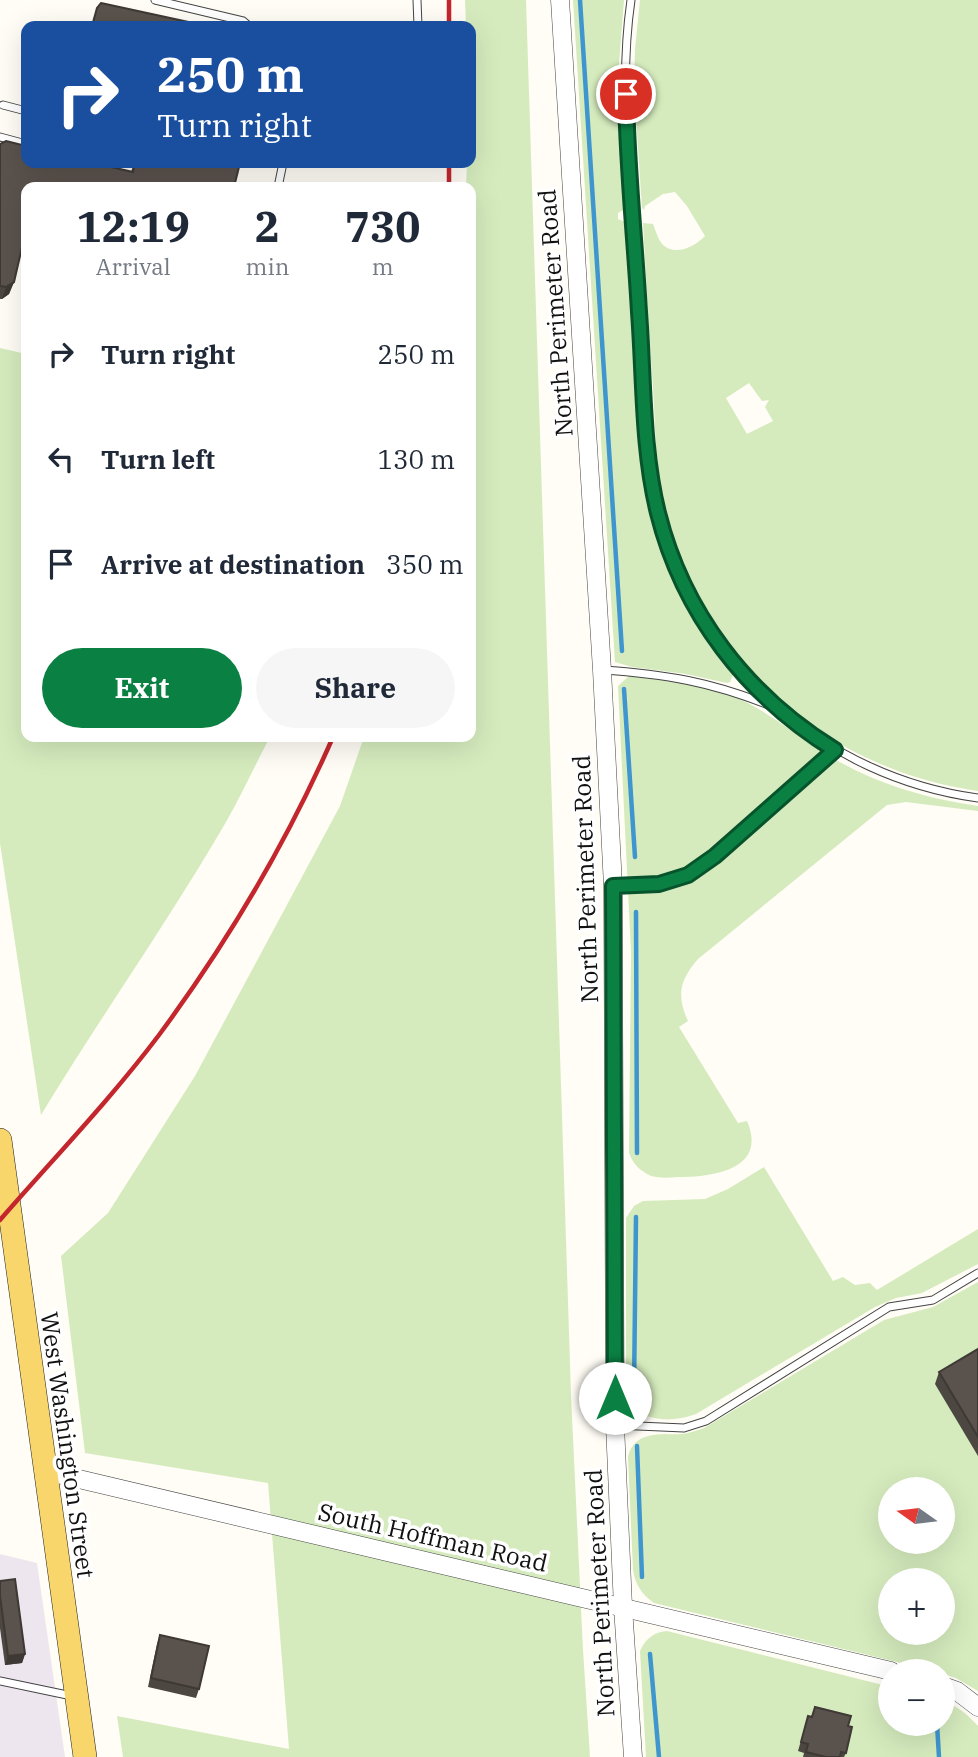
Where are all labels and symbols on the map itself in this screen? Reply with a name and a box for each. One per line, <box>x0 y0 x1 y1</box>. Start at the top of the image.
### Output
pin <box>596 64 656 124</box>
street label: North Perimeter Road <box>530 188 580 438</box>
street label: North Perimeter Road <box>565 754 605 1004</box>
street label: West Washington Street <box>33 1310 103 1580</box>
position arrow <box>578 1361 652 1435</box>
street label: North Perimeter Road <box>577 1468 621 1718</box>
north arrow <box>878 1477 956 1554</box>
street label: South Hoffman Road <box>315 1495 551 1579</box>

